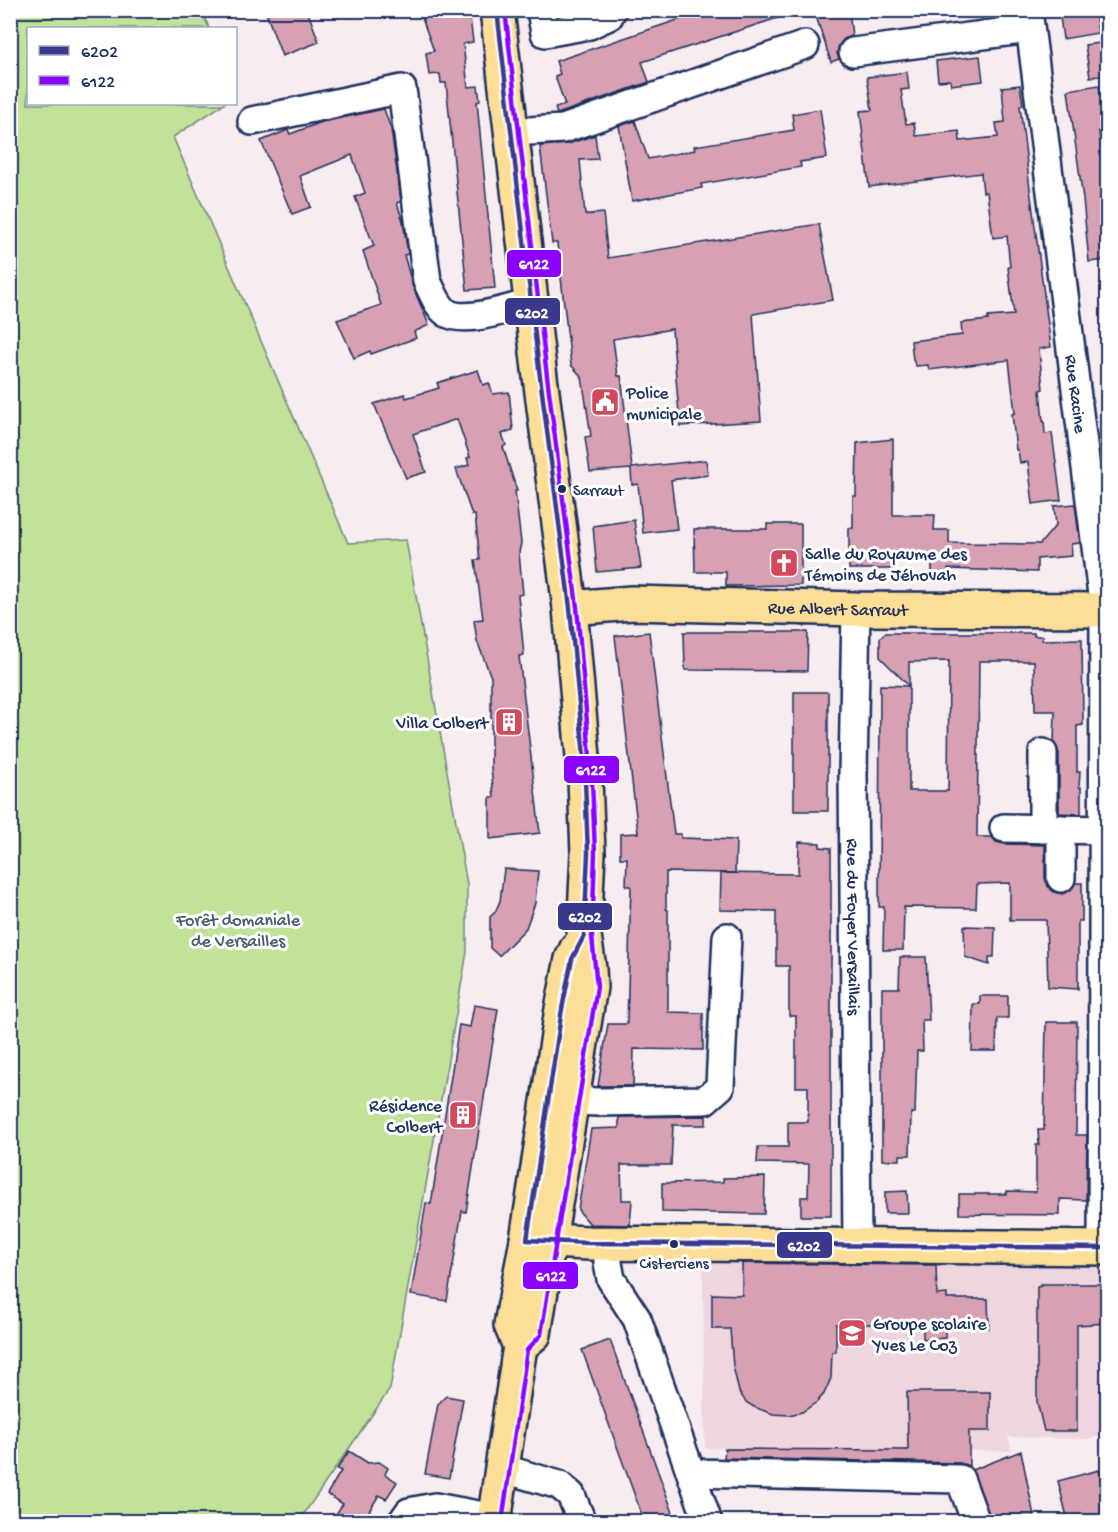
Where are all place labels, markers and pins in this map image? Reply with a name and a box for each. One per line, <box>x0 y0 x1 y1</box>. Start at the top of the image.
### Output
place label: Police municipale <box>625 384 703 426</box>
public building icon: Police municipale <box>589 386 621 418</box>
marker: Sarraut <box>556 483 568 495</box>
place label: Sarraut <box>573 483 625 502</box>
place label: Salle du Royaume des Témoins de Jéhovah <box>804 545 968 587</box>
church icon: Salle du Royaume des Témoins de Jéhovah <box>768 547 800 579</box>
building icon: Villa Colbert <box>493 706 525 738</box>
place label: Villa Colbert <box>395 714 490 735</box>
place label: Résidence Colbert <box>369 1097 444 1139</box>
building icon: Résidence Colbert <box>447 1099 479 1131</box>
marker: Cisterciens <box>668 1238 680 1250</box>
place label: Cisterciens <box>639 1256 710 1275</box>
place label: Groupe scolaire Yves Le Coz <box>871 1315 987 1357</box>
school or university icon: Groupe scolaire Yves Le Coz <box>836 1317 868 1349</box>

